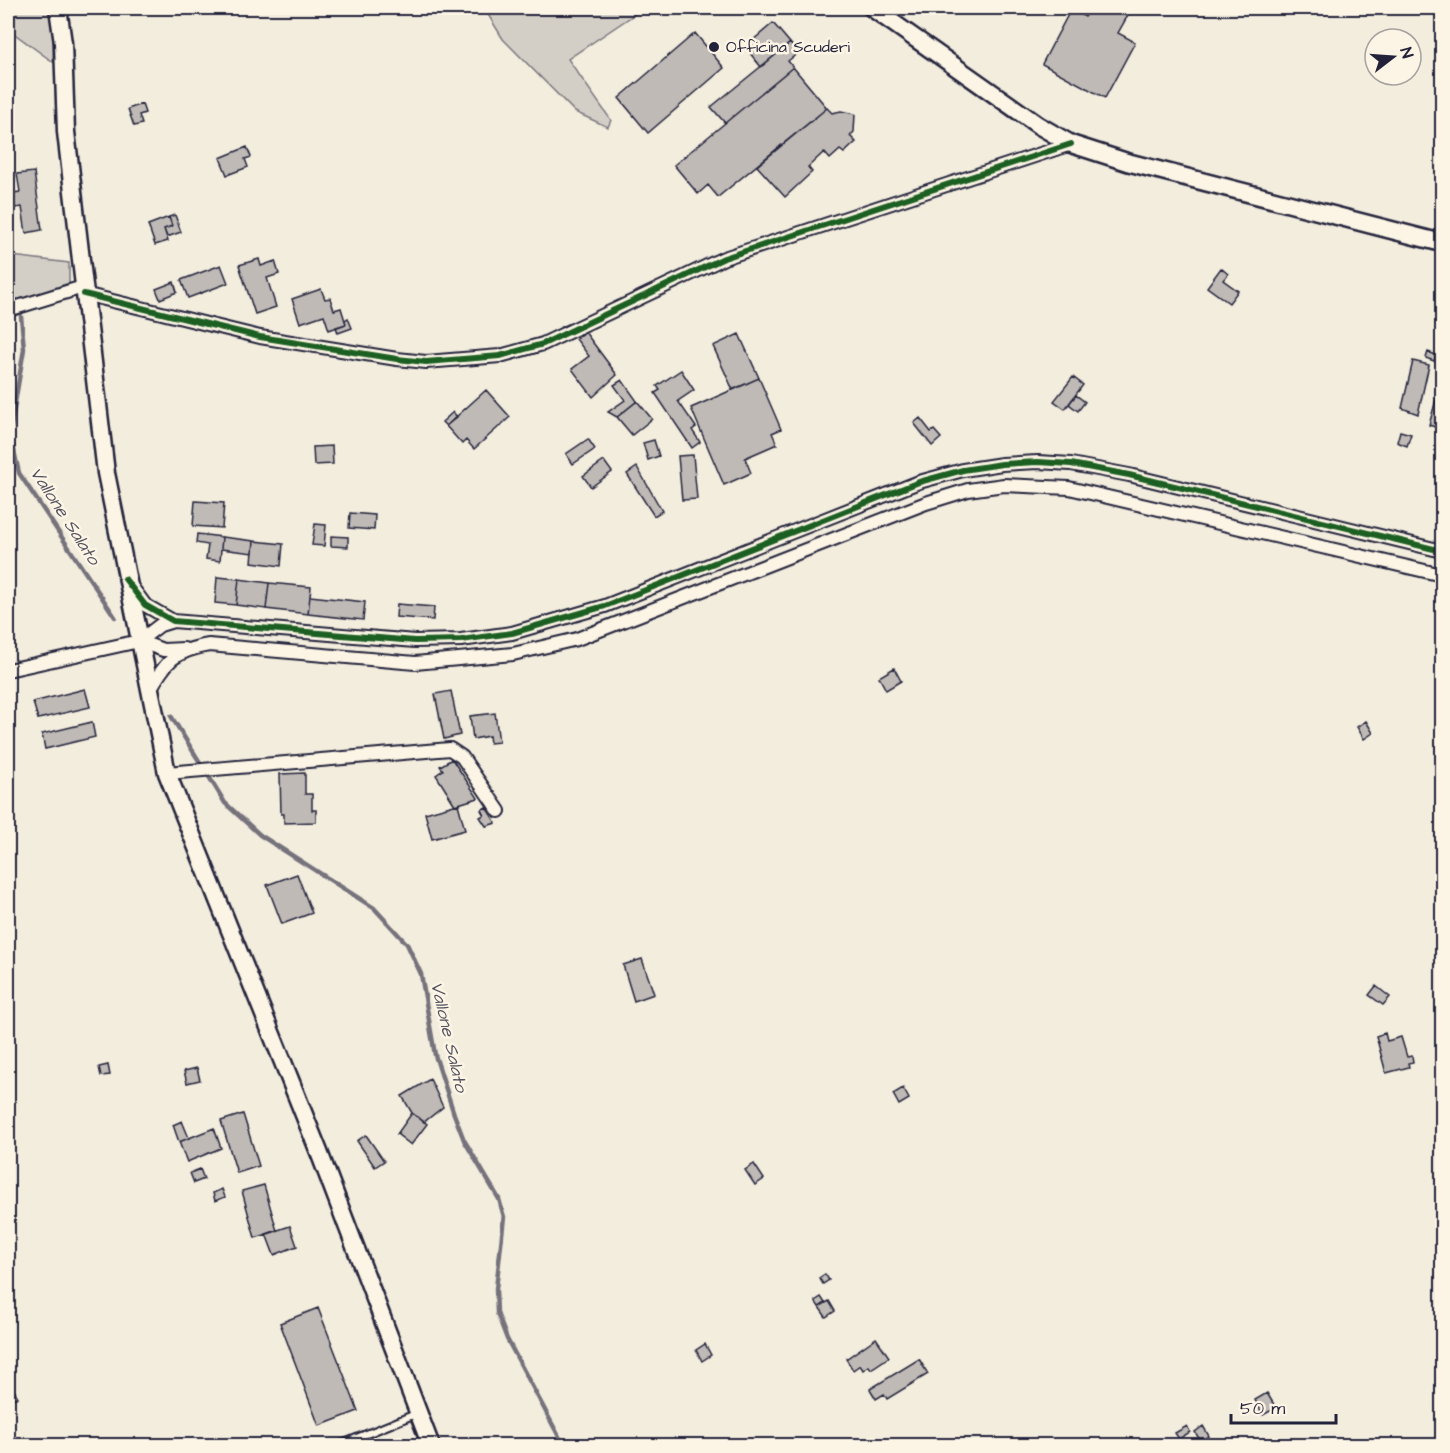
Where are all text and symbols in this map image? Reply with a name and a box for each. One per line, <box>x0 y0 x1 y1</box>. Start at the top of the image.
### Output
north arrow <box>1363 27 1423 87</box>
place label: Officina Scuderi <box>726 36 850 58</box>
marker: Officina Scuderi <box>707 40 721 54</box>
text: N <box>1394 45 1418 61</box>
water label: Vallone Salato <box>24 462 107 571</box>
water label: Vallone Salato <box>424 979 474 1096</box>
scale bar <box>1231 1387 1336 1425</box>
text: 50 m <box>1240 1396 1285 1421</box>

